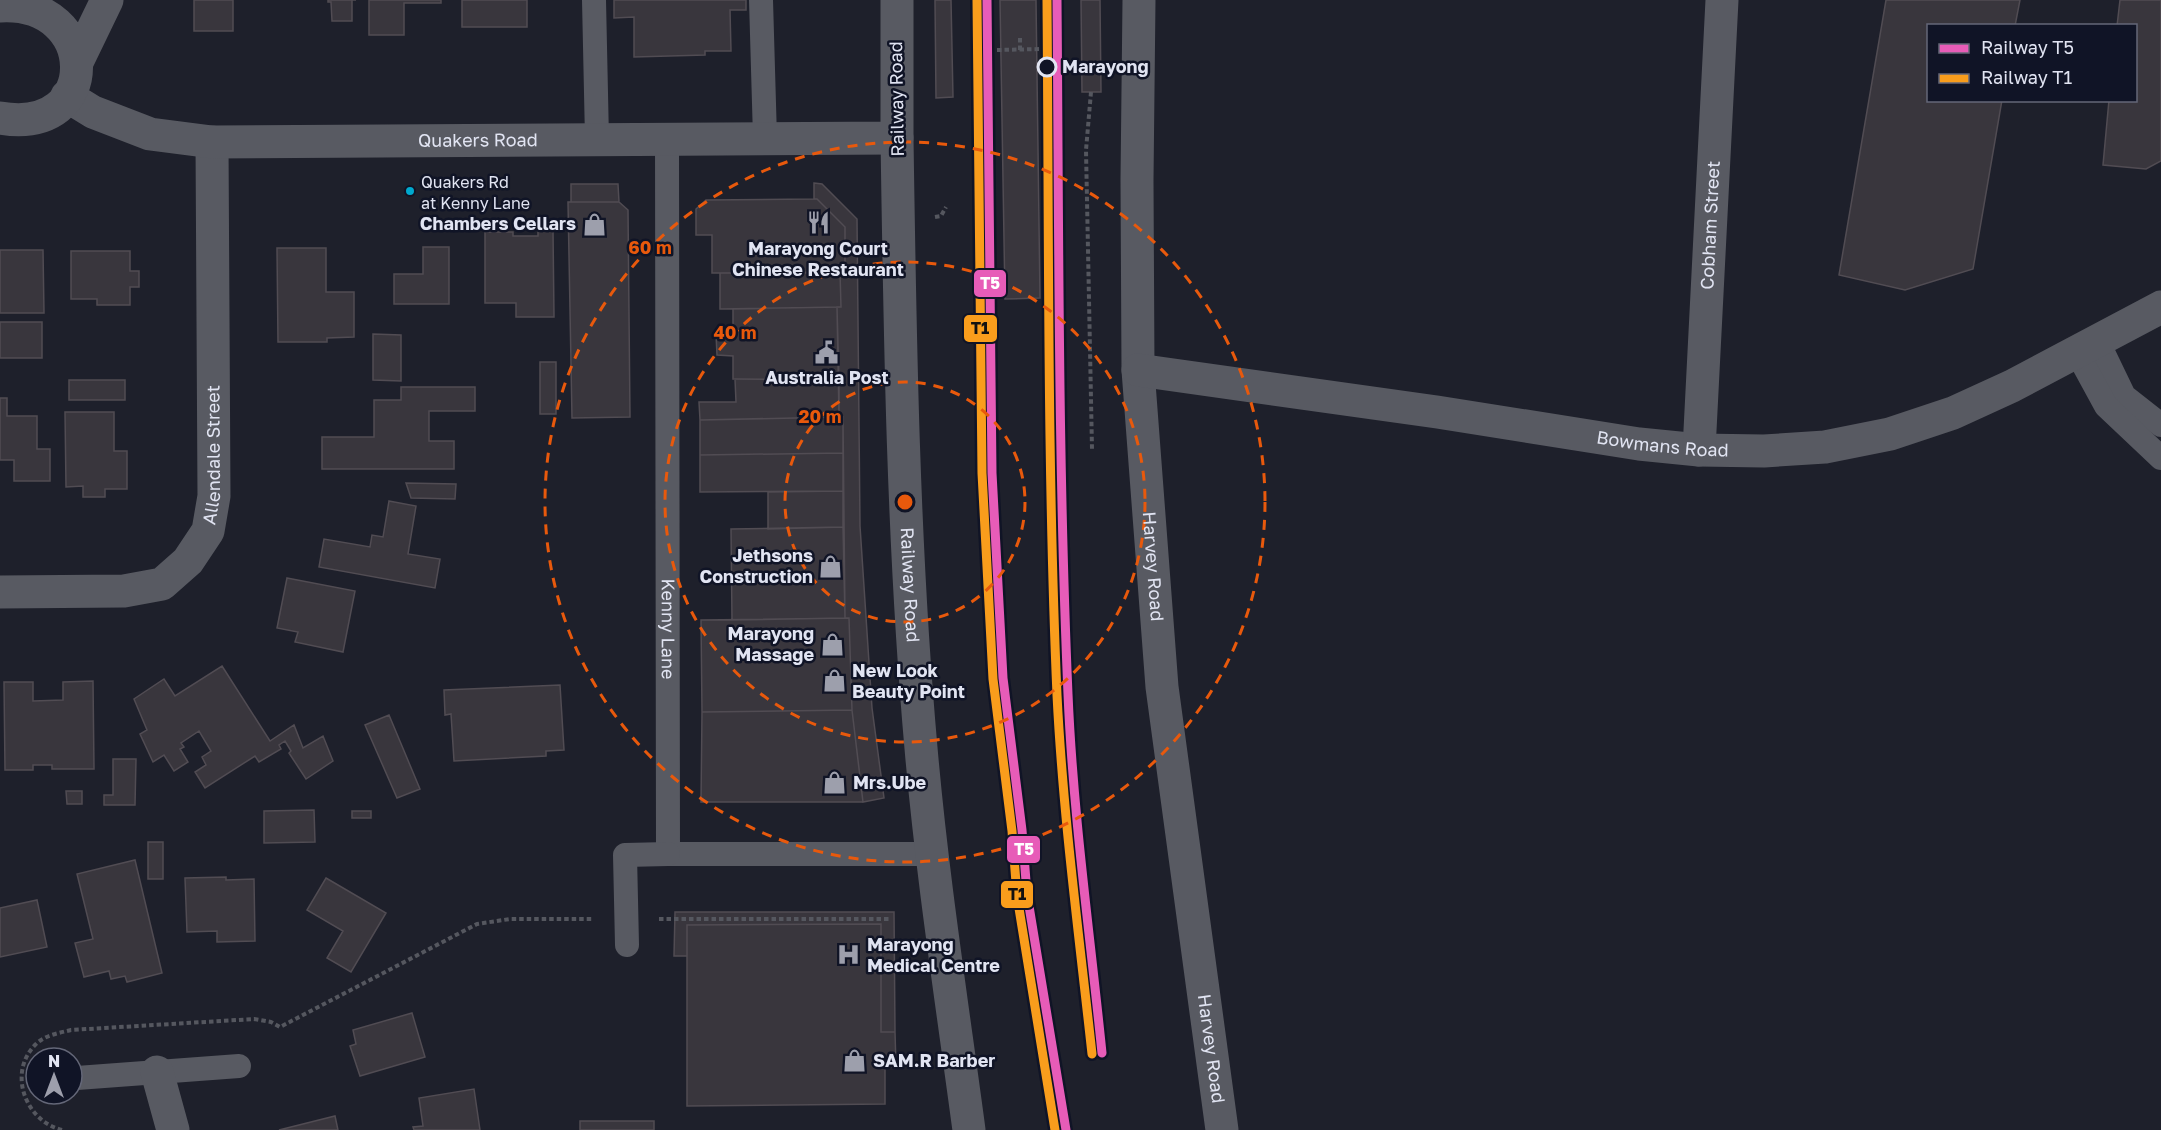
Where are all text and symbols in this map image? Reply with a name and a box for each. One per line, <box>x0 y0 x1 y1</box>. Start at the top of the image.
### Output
legend <box>1927 24 2137 102</box>
text: Railway T5 <box>1981 36 2074 58</box>
street label: Railway Road <box>884 41 908 157</box>
place label: Marayong <box>1062 55 1149 77</box>
marker: Marayong <box>1037 57 1057 77</box>
text: Railway T1 <box>1981 66 2072 88</box>
street label: Quakers Road <box>418 128 538 151</box>
street label: Cobham Street <box>1695 160 1724 290</box>
place label: Quakers Rd at Kenny Lane <box>421 172 530 213</box>
marker: Quakers Rd at Kenny Lane <box>404 185 416 197</box>
restaurant icon: Marayong Court Chinese Restaurant <box>805 210 831 236</box>
shop icon: Chambers Cellars <box>581 211 607 237</box>
place label: Chambers Cellars <box>420 212 576 234</box>
text: 60 m <box>628 236 672 258</box>
place label: Marayong Court Chinese Restaurant <box>732 237 904 280</box>
line badge: T5 <box>973 269 1007 298</box>
text: T5 <box>980 273 1000 293</box>
line badge: T1 <box>963 314 998 343</box>
text: T1 <box>971 318 989 338</box>
text: 40 m <box>713 321 757 343</box>
public building icon: Australia Post <box>814 339 840 365</box>
place label: Australia Post <box>765 366 889 388</box>
street label: Allendale Street <box>197 385 225 526</box>
text: 20 m <box>799 405 841 427</box>
street label: Bowmans Road <box>1595 425 1729 460</box>
centre of rings <box>895 492 915 512</box>
street label: Harvey Road <box>1139 511 1169 622</box>
street label: Railway Road <box>897 527 925 643</box>
place label: Jethsons Construction <box>699 544 813 587</box>
shop icon: Jethsons Construction <box>818 553 844 579</box>
street label: Kenny Lane <box>658 578 680 680</box>
place label: Marayong Massage <box>727 622 814 665</box>
shop icon: Marayong Massage <box>819 631 845 657</box>
place label: New Look Beauty Point <box>852 659 965 702</box>
shop icon: New Look Beauty Point <box>821 668 847 694</box>
shop icon: Mrs.Ube <box>822 770 848 796</box>
place label: Mrs.Ube <box>853 771 927 793</box>
line badge: T5 <box>1006 835 1041 864</box>
text: T5 <box>1014 839 1034 859</box>
line badge: T1 <box>1000 880 1034 909</box>
text: T1 <box>1008 884 1026 904</box>
place label: Marayong Medical Centre <box>867 933 1000 976</box>
hospital icon: Marayong Medical Centre <box>836 942 862 968</box>
street label: Harvey Road <box>1194 993 1230 1105</box>
north arrow <box>24 1046 84 1106</box>
shop icon: SAM.R Barber <box>842 1048 868 1074</box>
place label: SAM.R Barber <box>873 1049 995 1071</box>
text: N <box>48 1051 60 1071</box>

